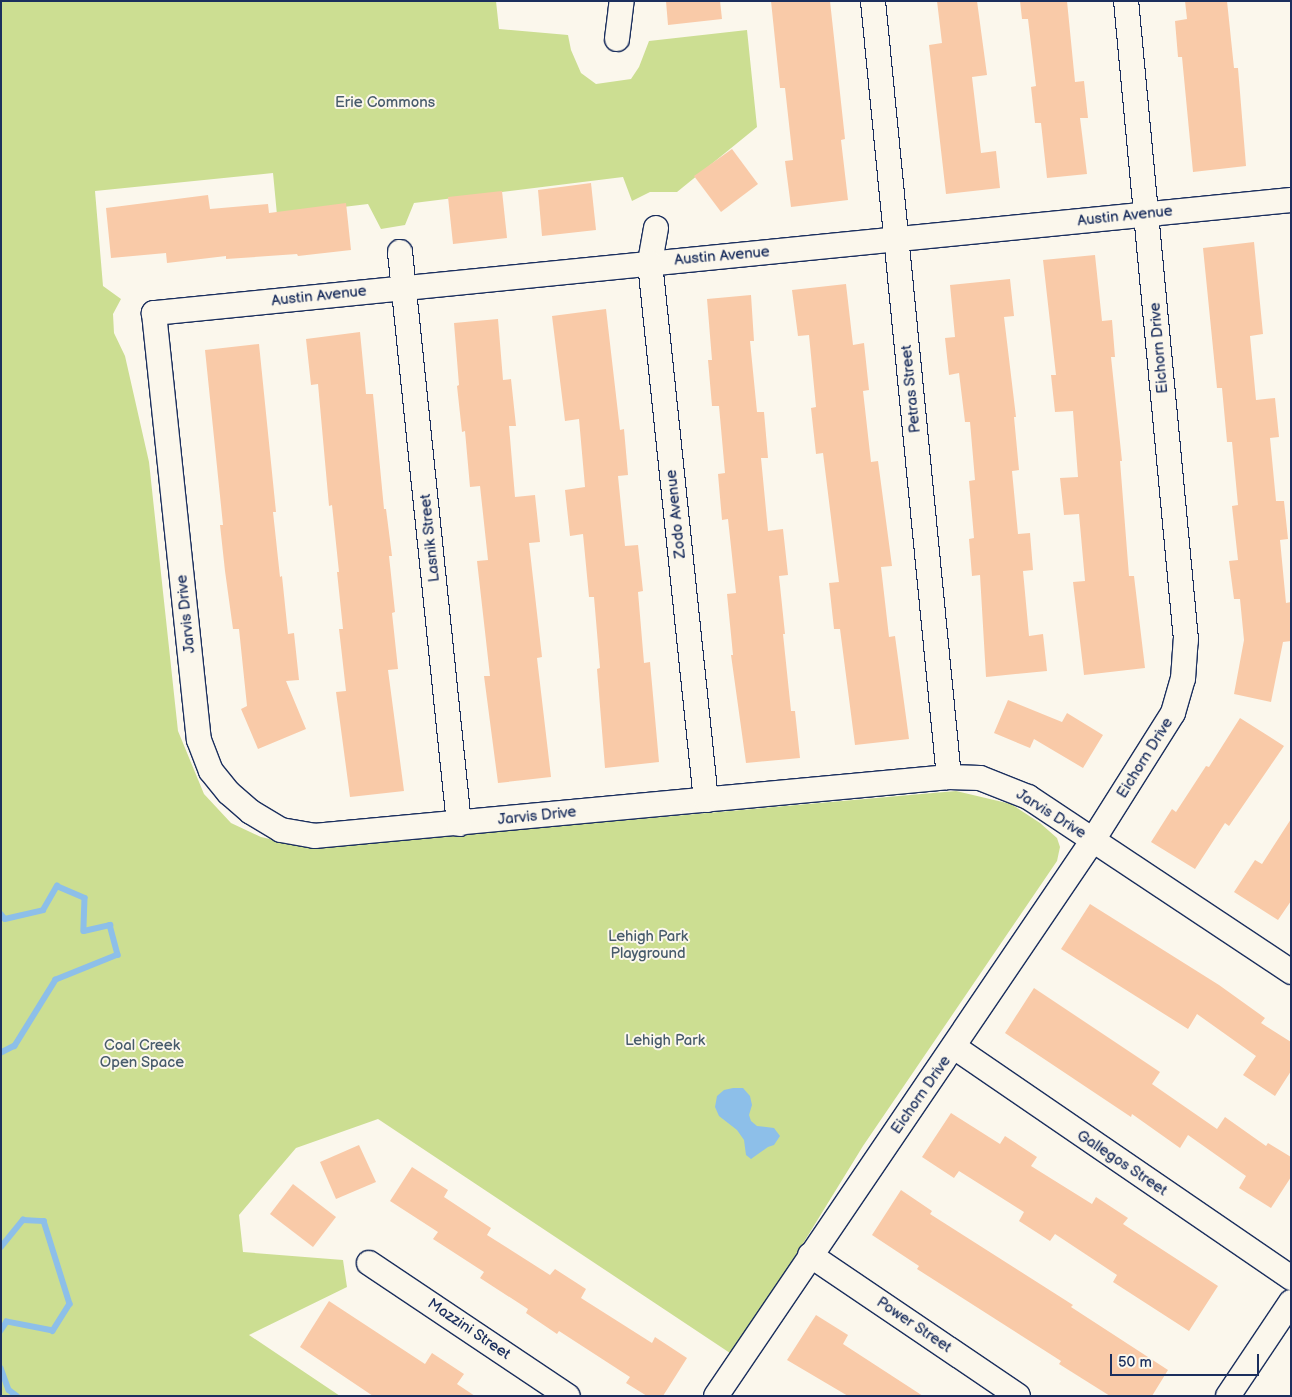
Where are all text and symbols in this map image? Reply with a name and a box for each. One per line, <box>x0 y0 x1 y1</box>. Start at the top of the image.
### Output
park label: Erie Commons <box>335 94 435 112</box>
street label: Austin Avenue <box>1076 202 1174 230</box>
street label: Austin Avenue <box>674 243 770 269</box>
street label: Austin Avenue <box>270 282 368 310</box>
street label: Eichorn Drive <box>1146 302 1172 394</box>
street label: Petras Street <box>897 344 925 434</box>
street label: Zodo Avenue <box>662 469 690 559</box>
street label: Lasnik Street <box>416 493 444 583</box>
street label: Jarvis Drive <box>173 574 199 654</box>
street label: Eichorn Drive <box>1113 714 1177 802</box>
street label: Jarvis Drive <box>1013 785 1089 843</box>
street label: Jarvis Drive <box>497 803 577 829</box>
park label: Lehigh Park Playground <box>608 927 688 962</box>
park label: Lehigh Park <box>625 1032 705 1050</box>
park label: Coal Creek Open Space <box>100 1036 184 1071</box>
street label: Eichorn Drive <box>887 1052 955 1138</box>
street label: Gallegos Street <box>1073 1126 1171 1200</box>
street label: Power Street <box>873 1293 955 1357</box>
street label: Mazzini Street <box>424 1295 514 1363</box>
scale bar <box>1112 1344 1261 1376</box>
text: 50 m <box>1118 1353 1152 1372</box>

